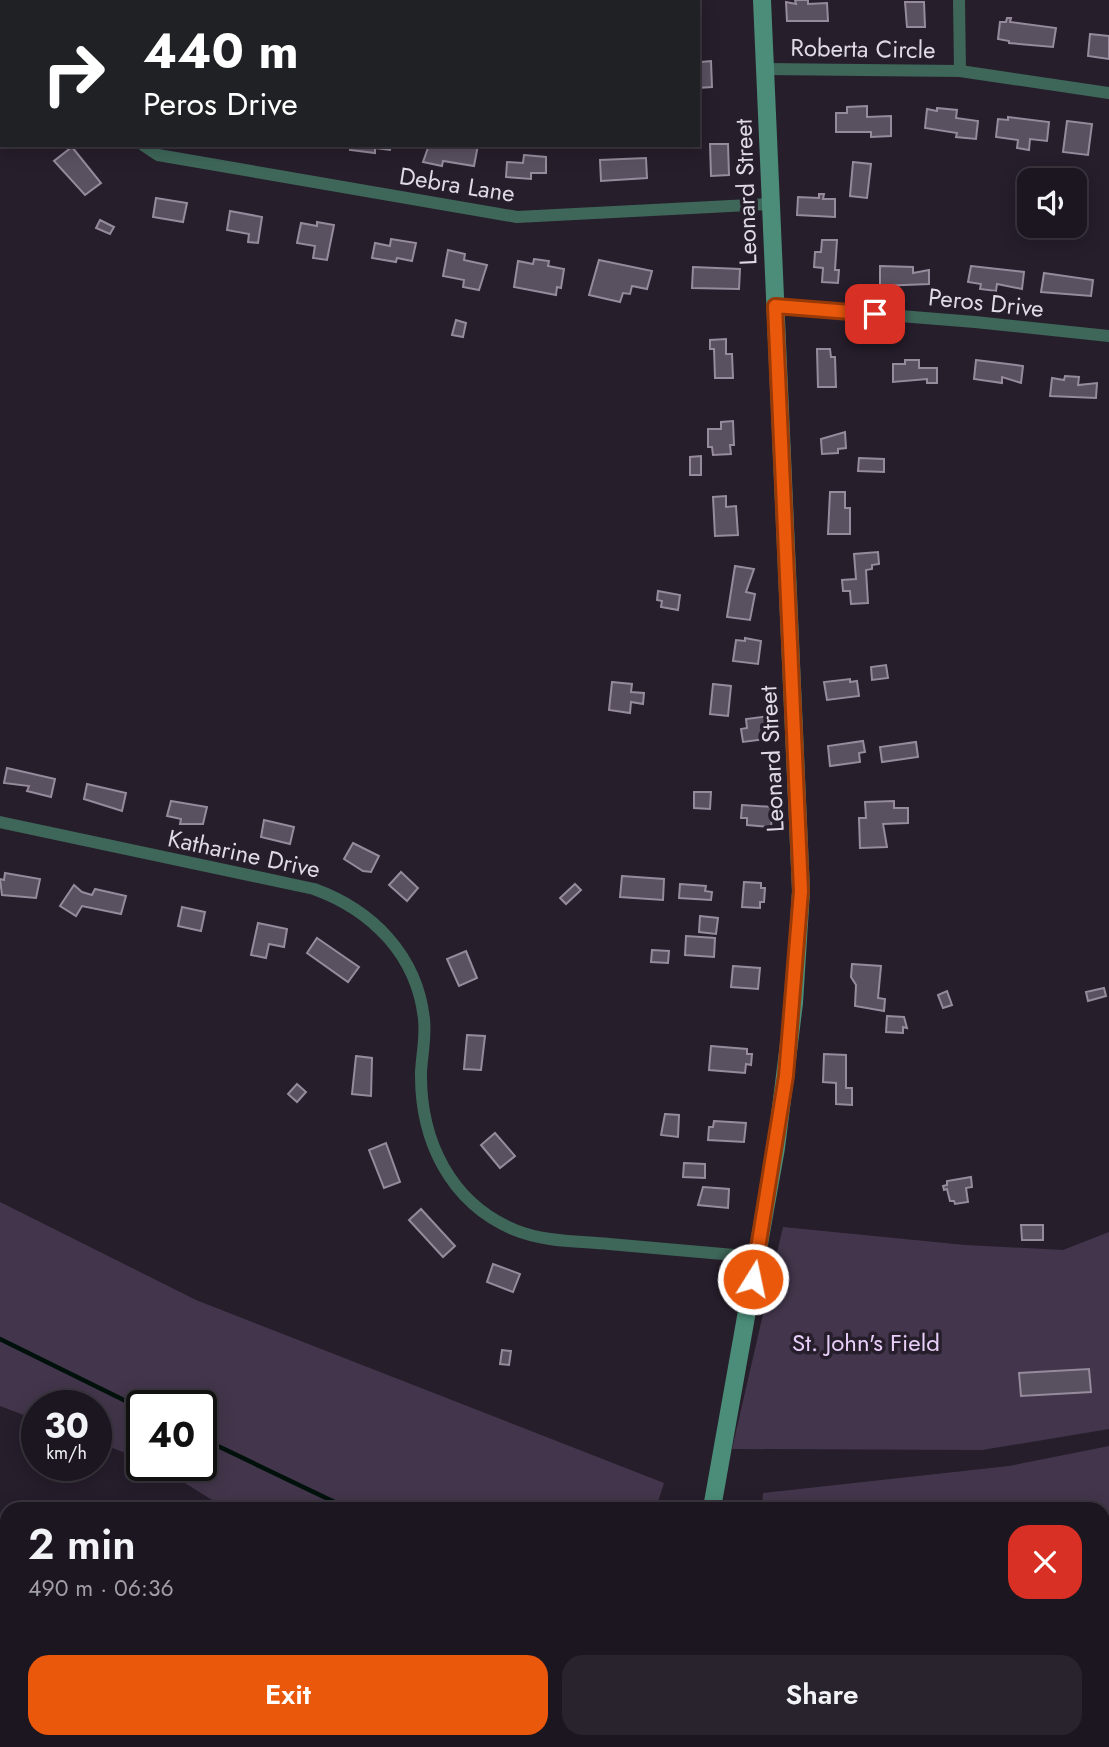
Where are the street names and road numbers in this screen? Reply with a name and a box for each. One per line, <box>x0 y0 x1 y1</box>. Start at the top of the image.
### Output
street label: Roberta Circle <box>790 30 936 67</box>
street label: Leonard Street <box>725 118 766 266</box>
street label: Debra Lane <box>397 158 517 211</box>
street label: Peros Drive <box>927 279 1046 326</box>
street label: Leonard Street <box>750 685 793 833</box>
street label: Katharine Drive <box>165 820 324 887</box>

